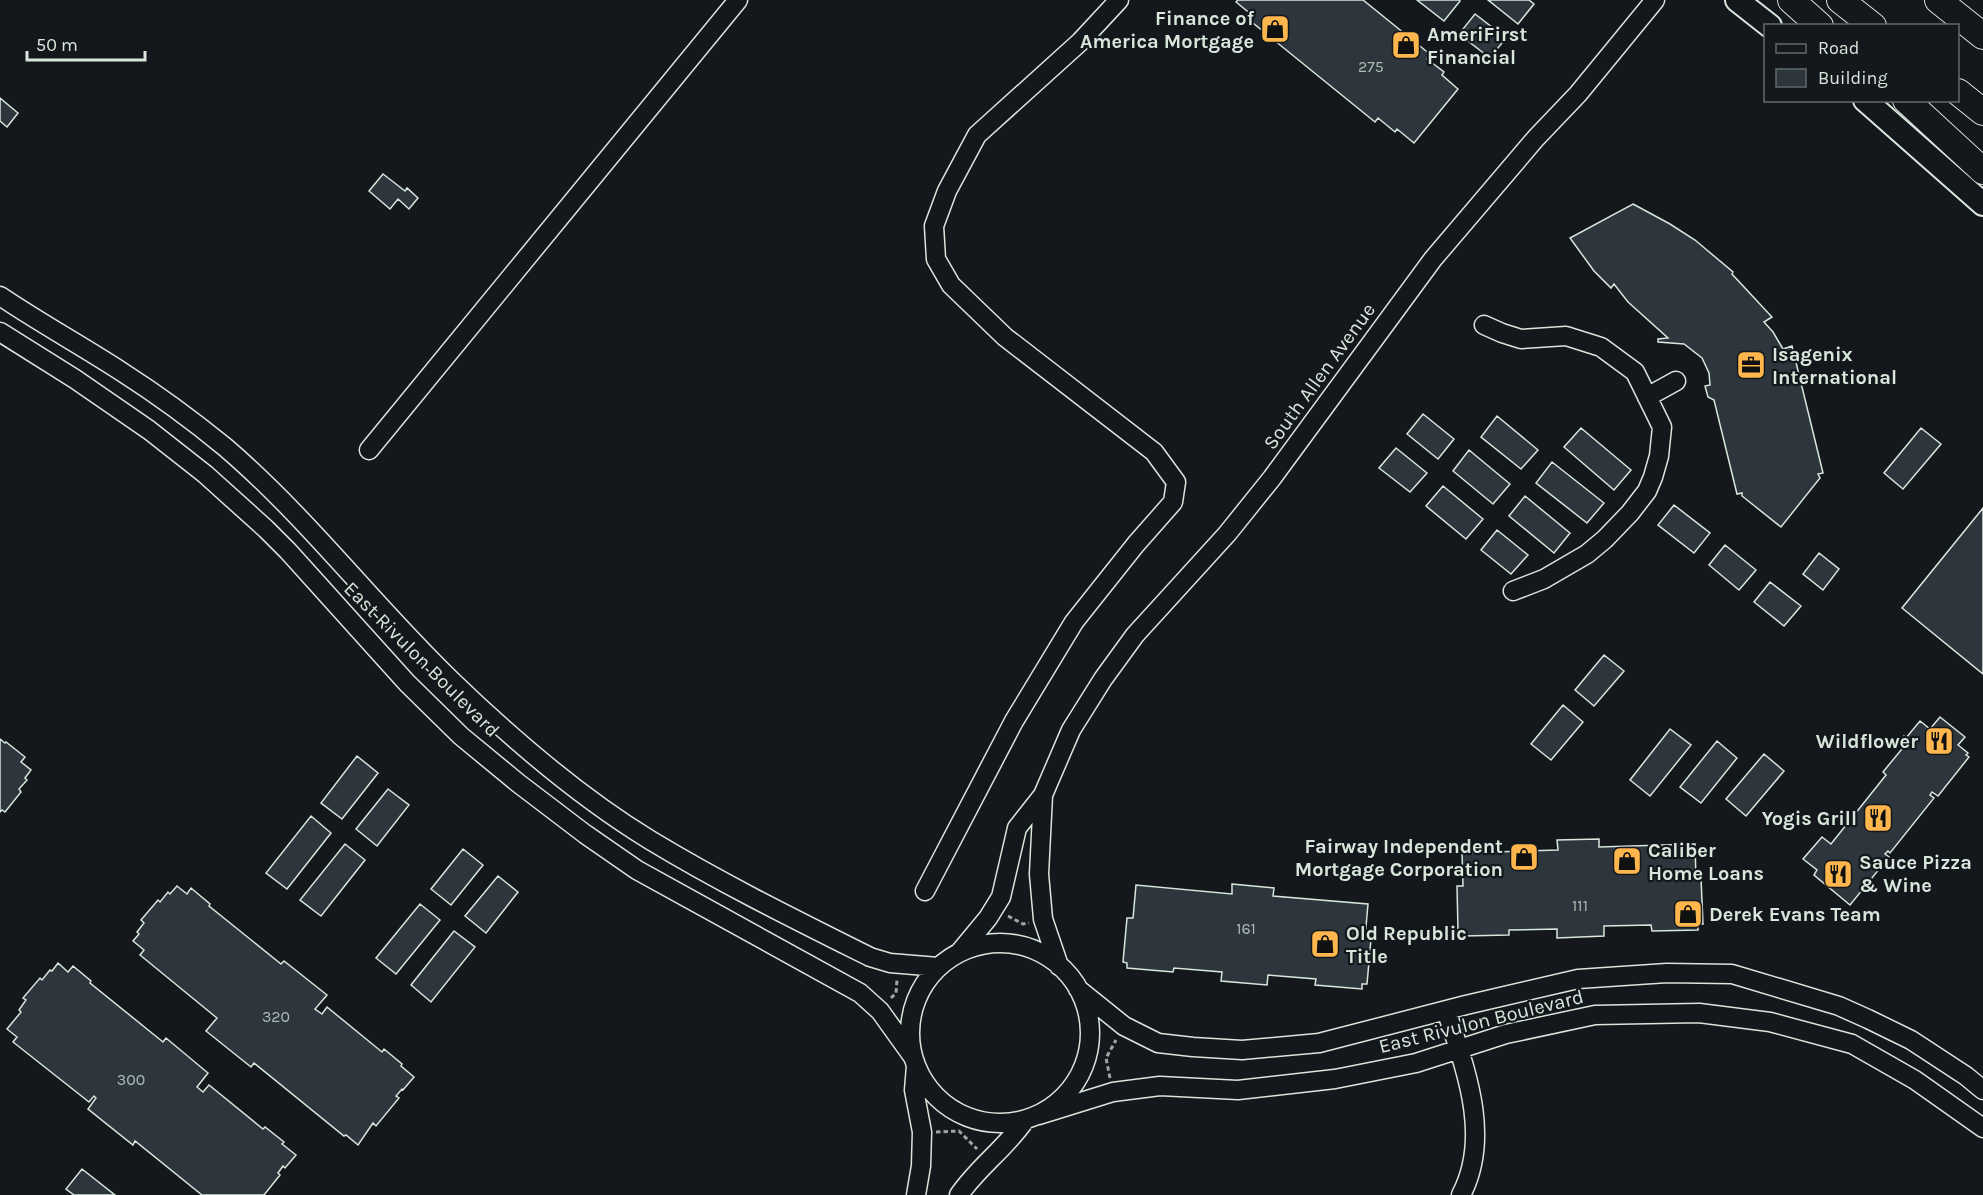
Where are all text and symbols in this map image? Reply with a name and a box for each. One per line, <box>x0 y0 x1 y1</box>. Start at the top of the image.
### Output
place label: Finance of America Mortgage <box>1080 7 1255 53</box>
shop icon: Finance of America Mortgage <box>1259 13 1291 45</box>
place label: AmeriFirst Financial <box>1427 23 1527 69</box>
scale bar <box>27 24 146 62</box>
legend <box>1764 24 1959 102</box>
shop icon: AmeriFirst Financial <box>1390 29 1422 61</box>
text: 50 m <box>36 34 78 56</box>
text: Road <box>1818 37 1859 59</box>
house number: 275 <box>1358 57 1384 76</box>
text: Building <box>1818 67 1888 89</box>
street label: South Allen Avenue <box>1259 299 1380 454</box>
place label: Isagenix International <box>1772 343 1897 389</box>
office icon: Isagenix International <box>1735 349 1767 381</box>
street label: East Rivulon Boulevard <box>339 577 504 742</box>
restaurant icon: Wildflower <box>1923 725 1955 757</box>
place label: Wildflower <box>1816 730 1918 753</box>
restaurant icon: Yogis Grill <box>1862 802 1894 834</box>
place label: Yogis Grill <box>1762 807 1857 830</box>
place label: Fairway Independent Mortgage Corporation <box>1295 835 1503 881</box>
place label: Caliber Home Loans <box>1648 839 1764 885</box>
shop icon: Fairway Independent Mortgage Corporation <box>1508 841 1540 873</box>
shop icon: Caliber Home Loans <box>1611 845 1643 877</box>
place label: Sauce Pizza & Wine <box>1859 851 1972 897</box>
restaurant icon: Sauce Pizza & Wine <box>1822 858 1854 890</box>
house number: 111 <box>1572 896 1588 915</box>
shop icon: Derek Evans Team <box>1672 898 1704 930</box>
place label: Derek Evans Team <box>1709 903 1881 926</box>
house number: 161 <box>1236 919 1256 938</box>
place label: Old Republic Title <box>1346 922 1467 968</box>
shop icon: Old Republic Title <box>1309 928 1341 960</box>
street label: East Rivulon Boulevard <box>1376 985 1586 1058</box>
house number: 320 <box>262 1007 290 1026</box>
house number: 300 <box>117 1070 145 1089</box>

